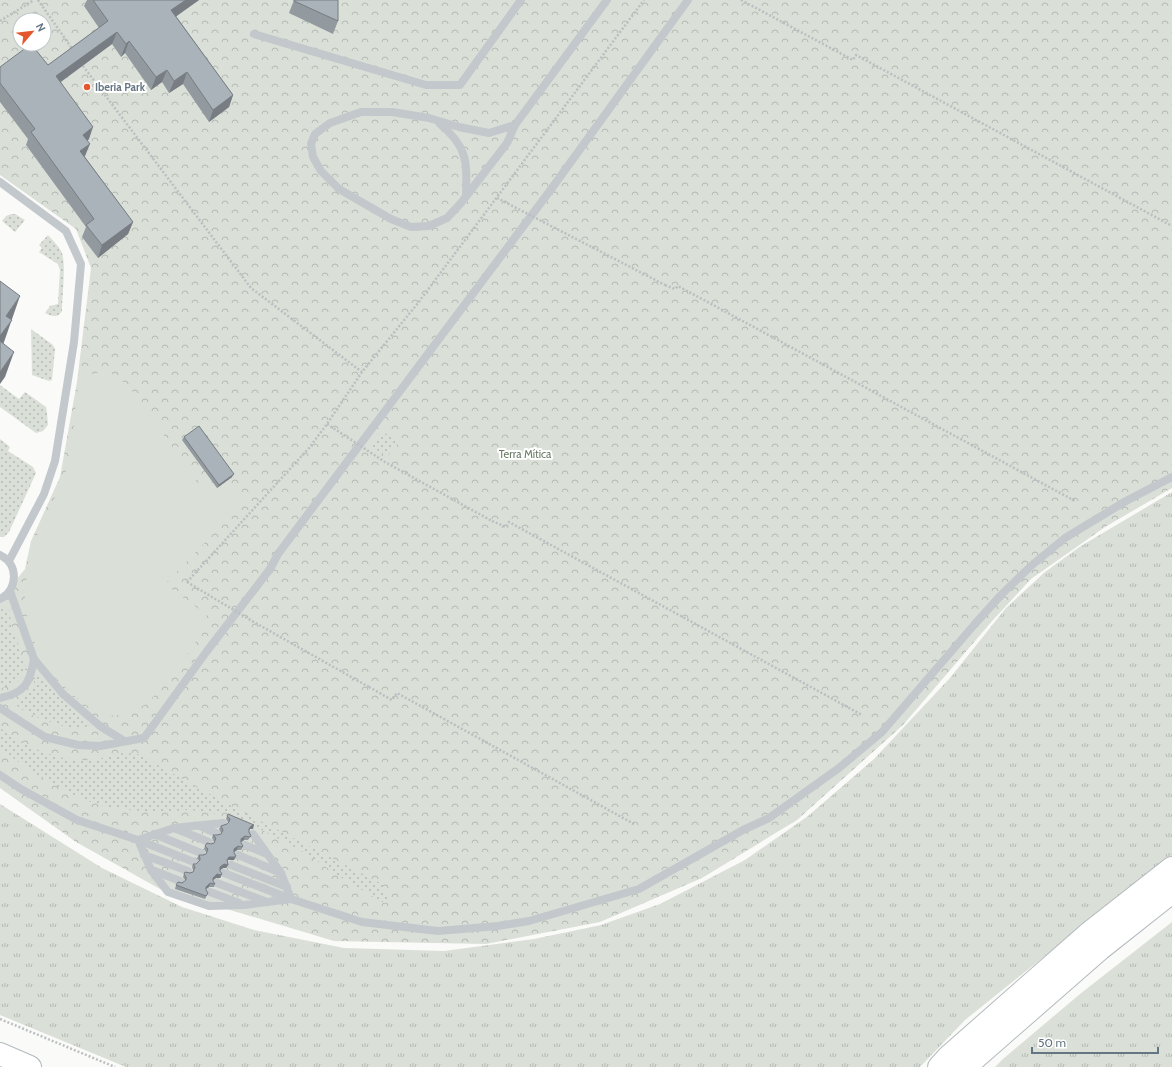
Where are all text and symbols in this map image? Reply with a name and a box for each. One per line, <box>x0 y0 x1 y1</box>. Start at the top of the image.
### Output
north arrow <box>12 12 52 52</box>
text: N <box>33 21 49 34</box>
place label: Iberia Park <box>95 80 146 94</box>
marker: Iberia Park <box>82 82 92 92</box>
park label: Terra Mítica <box>499 447 552 461</box>
scale bar <box>1032 1029 1158 1055</box>
text: 50 m <box>1038 1035 1066 1050</box>

